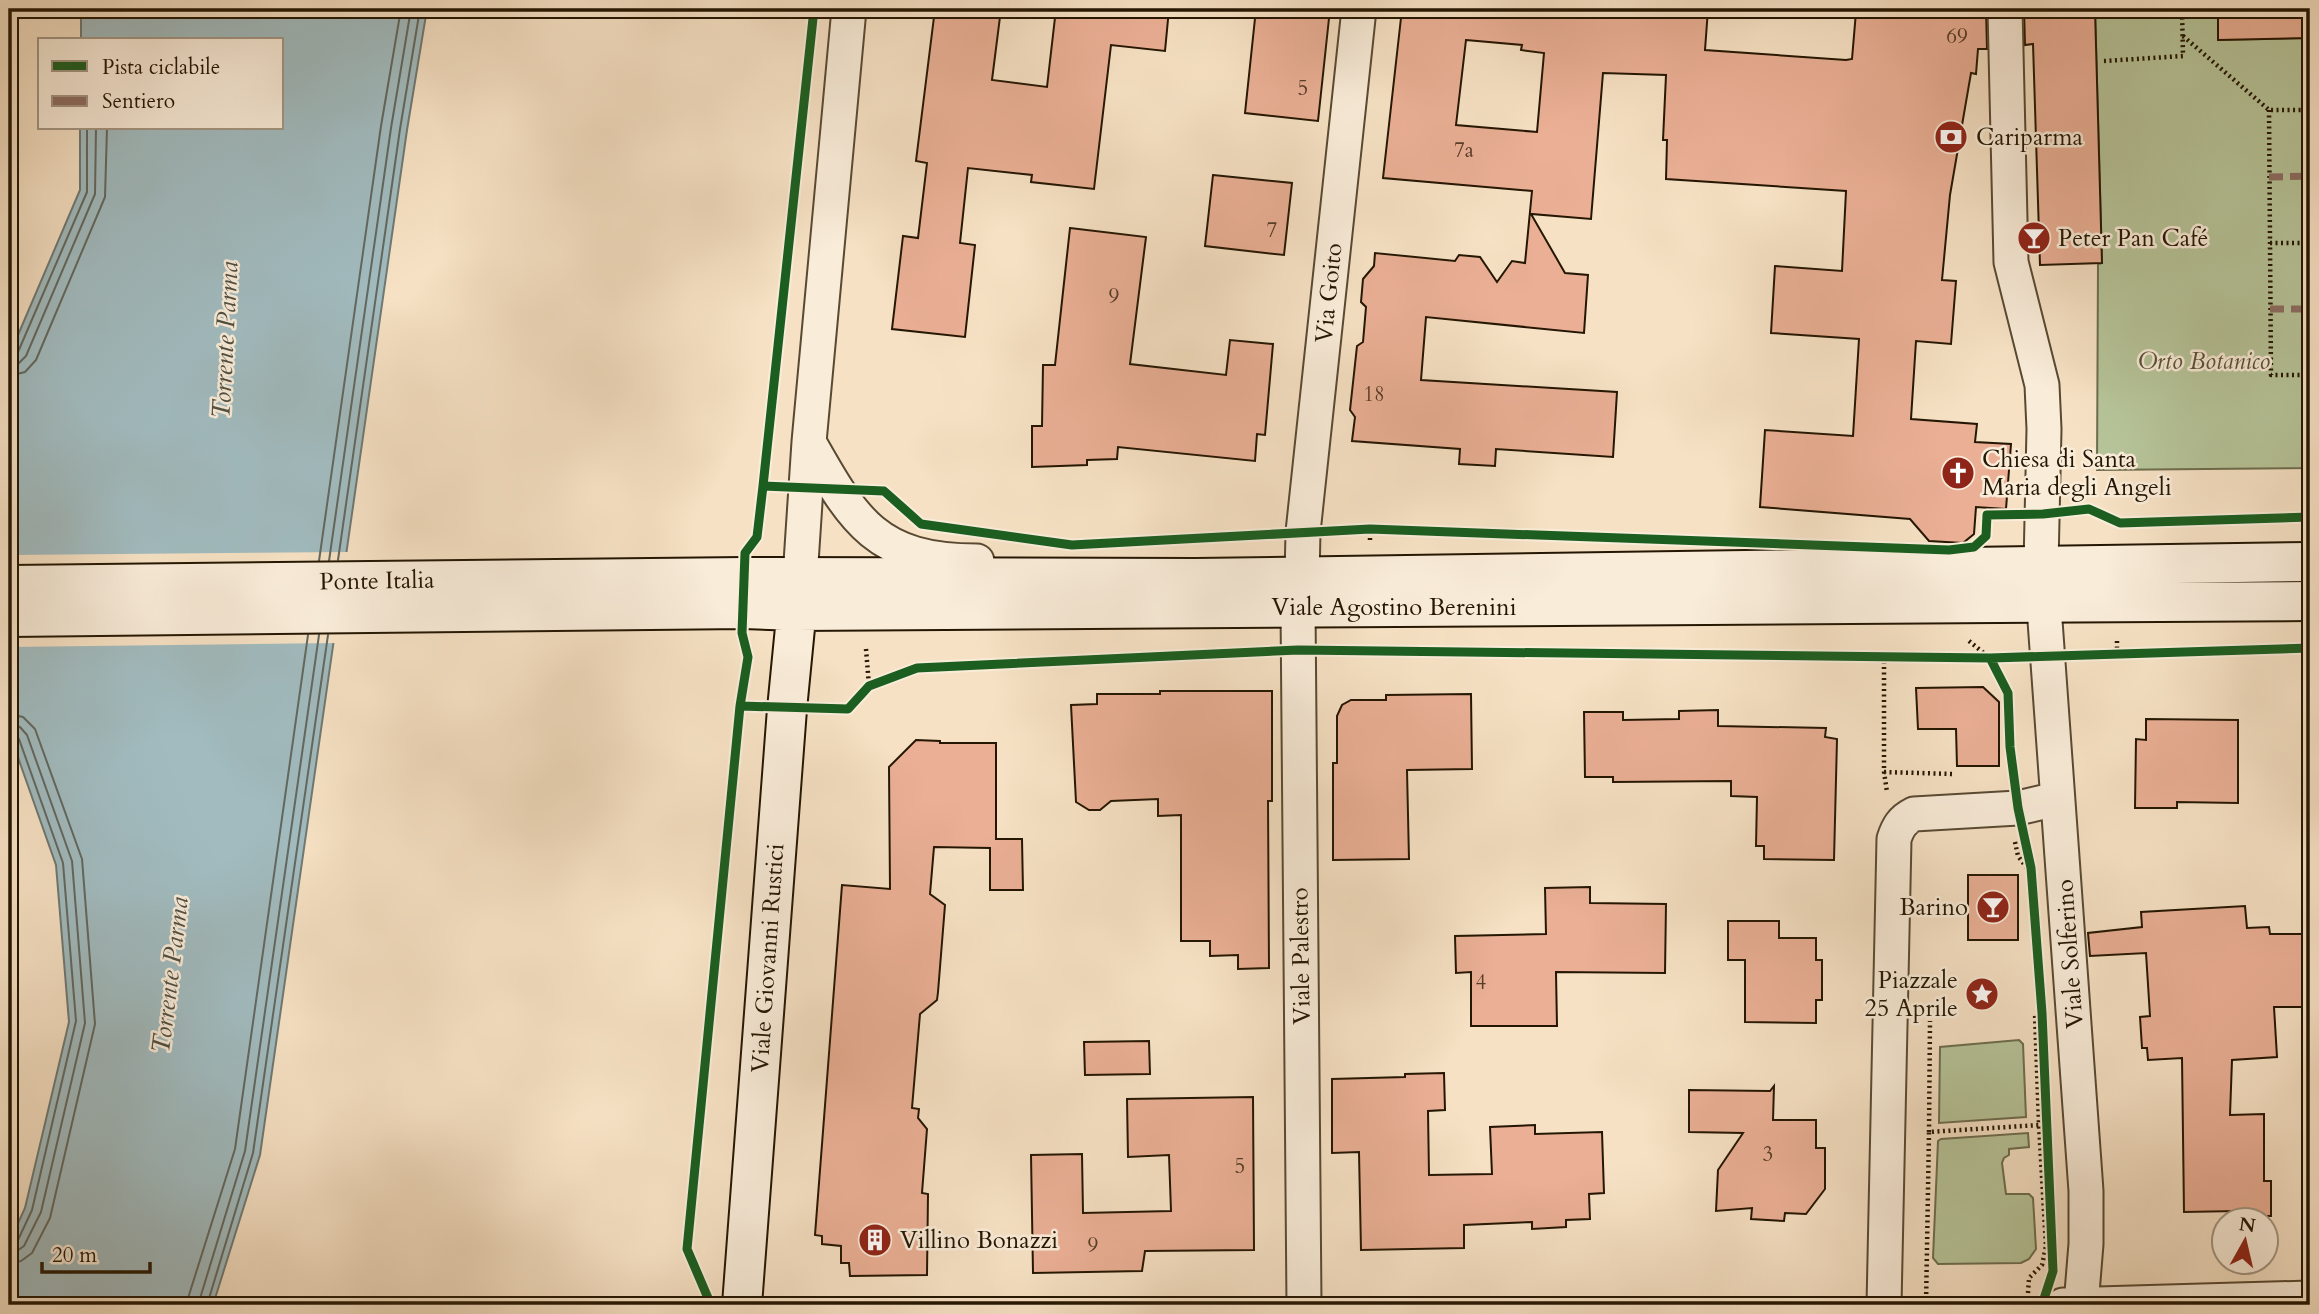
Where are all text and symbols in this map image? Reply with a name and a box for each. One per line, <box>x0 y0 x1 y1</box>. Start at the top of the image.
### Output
house number: 69 <box>1946 22 1968 51</box>
legend <box>38 38 284 130</box>
text: Pista ciclabile <box>102 53 220 82</box>
house number: 5 <box>1298 74 1308 103</box>
text: Sentiero <box>102 87 175 116</box>
bank icon: Cariparma <box>1932 118 1970 156</box>
place label: Cariparma <box>1976 121 2083 154</box>
house number: 7a <box>1454 136 1474 165</box>
house number: 7 <box>1267 216 1278 245</box>
bar icon: Peter Pan Café <box>2015 219 2053 257</box>
place label: Peter Pan Café <box>2058 222 2208 255</box>
street label: Via Goito <box>1307 241 1351 345</box>
water label: Torrente Parma <box>203 260 247 420</box>
house number: 9 <box>1109 282 1120 311</box>
park label: Orto Botanico <box>2138 345 2270 378</box>
house number: 18 <box>1363 380 1385 409</box>
place label: Chiesa di Santa Maria degli Angeli <box>1982 443 2172 504</box>
church icon: Chiesa di Santa Maria degli Angeli <box>1939 454 1977 492</box>
street label: Ponte Italia <box>319 563 435 599</box>
street label: Viale Agostino Berenini <box>1272 591 1517 624</box>
street label: Viale Giovanni Rustici <box>744 842 792 1074</box>
street label: Viale Solferino <box>2048 878 2092 1030</box>
street label: Viale Palestro <box>1283 887 1319 1025</box>
bar icon: Barino <box>1974 888 2012 926</box>
place label: Barino <box>1899 891 1968 924</box>
water label: Torrente Parma <box>143 894 197 1055</box>
place label: Piazzale 25 Aprile <box>1865 964 1958 1025</box>
house number: 4 <box>1476 968 1487 997</box>
place icon: Piazzale 25 Aprile <box>1963 975 2001 1013</box>
house number: 3 <box>1763 1140 1773 1169</box>
house number: 5 <box>1235 1152 1245 1181</box>
north arrow <box>2210 1206 2280 1276</box>
text: N <box>2237 1211 2258 1239</box>
building icon: Villino Bonazzi <box>856 1221 894 1259</box>
place label: Villino Bonazzi <box>900 1224 1058 1257</box>
scale bar <box>42 1230 150 1274</box>
house number: 9 <box>1088 1231 1099 1260</box>
text: 20 m <box>52 1241 97 1270</box>

